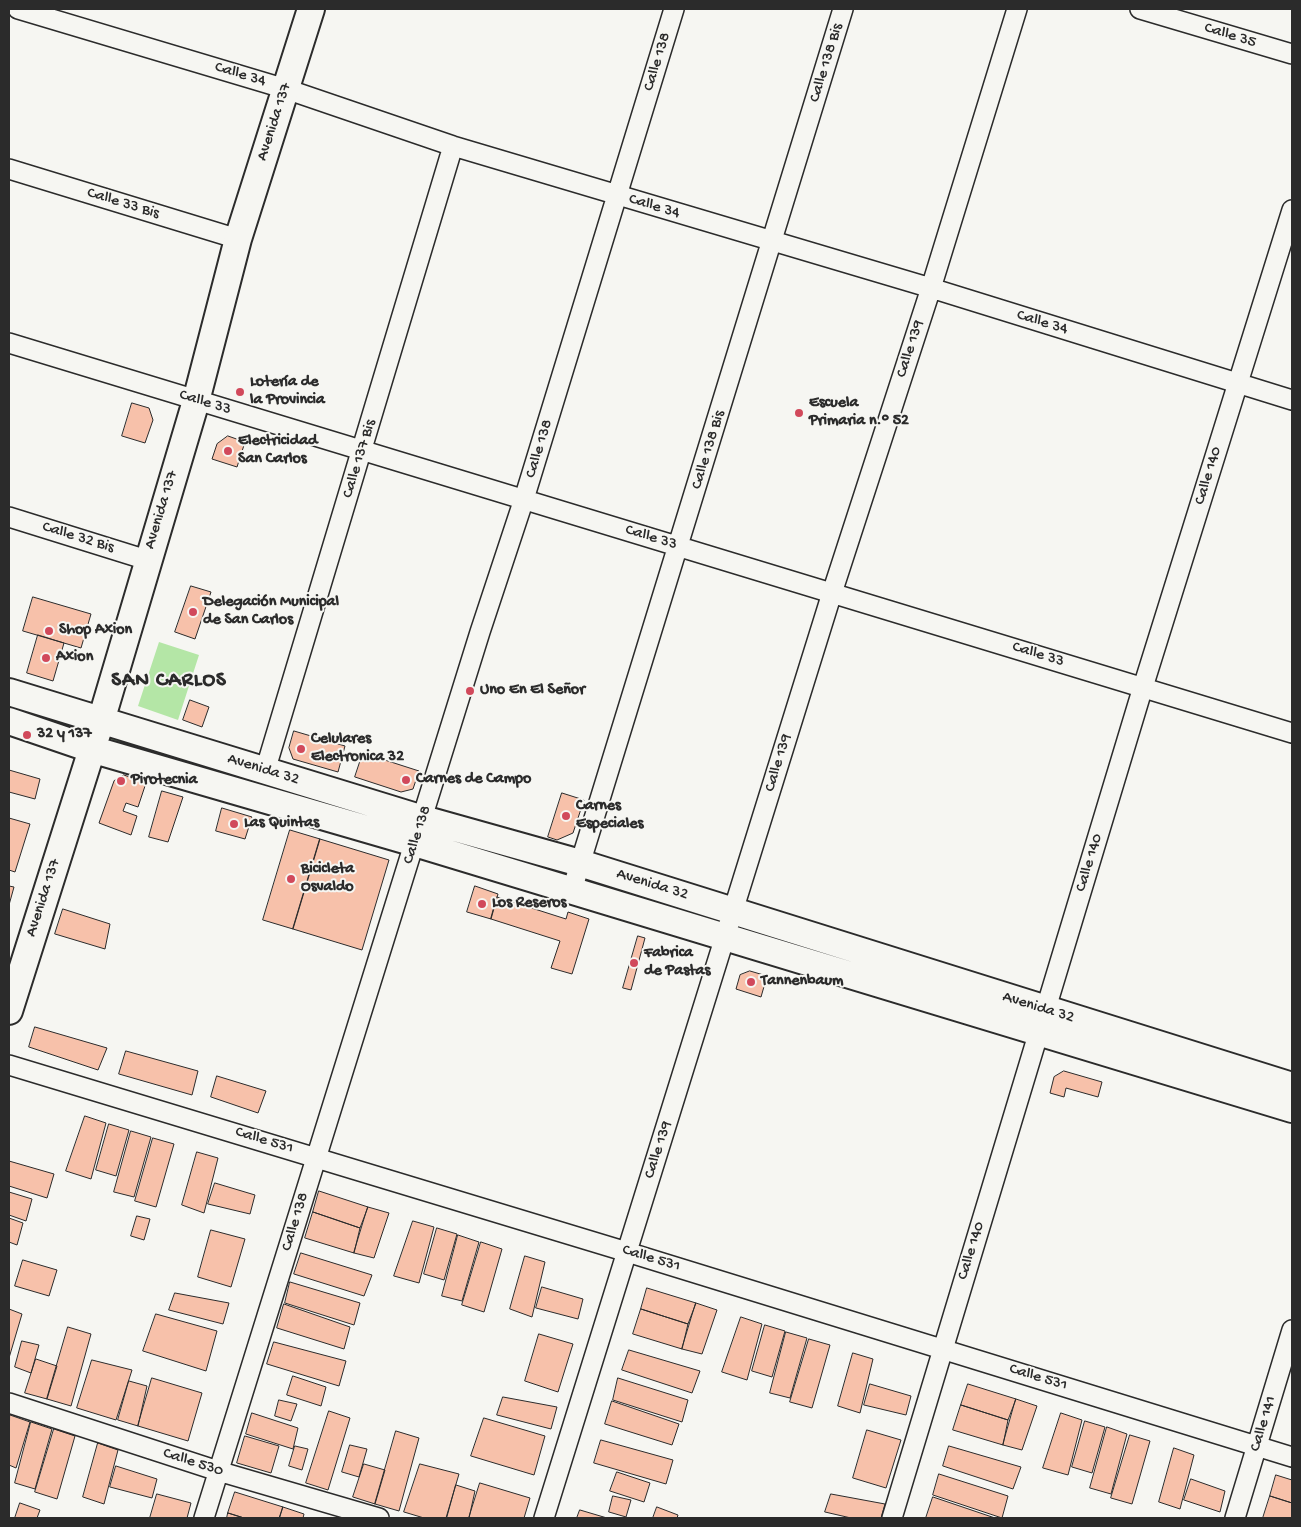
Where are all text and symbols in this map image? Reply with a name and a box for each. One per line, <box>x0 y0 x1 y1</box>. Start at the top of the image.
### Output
street label: Calle 35 <box>1202 19 1258 53</box>
street label: Calle 138 Bis <box>806 21 848 105</box>
street label: Calle 138 <box>640 30 676 94</box>
street label: Calle 34 <box>212 58 268 92</box>
street label: Avenida 137 <box>253 81 297 163</box>
street label: Calle 33 Bis <box>85 184 161 224</box>
street label: Calle 34 <box>626 190 682 224</box>
street label: Calle 34 <box>1014 306 1070 340</box>
street label: Calle 139 <box>893 318 929 380</box>
place label: Lotería de la Provincia <box>250 373 325 411</box>
street label: Calle 33 <box>177 386 233 420</box>
marker: Lotería de la Provincia <box>234 386 246 398</box>
place label: Escuela Primaria n.° 52 <box>809 394 909 432</box>
marker: Escuela Primaria n.° 52 <box>793 407 805 419</box>
street label: Calle 138 Bis <box>688 408 730 492</box>
street label: Calle 137 Bis <box>339 417 381 501</box>
street label: Calle 138 <box>522 417 558 481</box>
place label: Electricidad San Carlos <box>238 432 317 470</box>
marker: Electricidad San Carlos <box>222 445 234 457</box>
street label: Calle 140 <box>1191 445 1227 507</box>
street label: Avenida 137 <box>141 468 183 552</box>
street label: Calle 32 Bis <box>40 518 116 558</box>
street label: Calle 33 <box>623 521 679 555</box>
place label: Delegación Municipal de San Carlos <box>203 593 339 631</box>
marker: Delegación Municipal de San Carlos <box>187 606 199 618</box>
place label: Shop Axion <box>59 621 132 641</box>
marker: Shop Axion <box>43 625 55 637</box>
street label: Calle 33 <box>1010 638 1066 672</box>
place label: Axion <box>56 648 93 668</box>
marker: Axion <box>40 652 52 664</box>
district label: SAN CARLOS <box>110 669 228 695</box>
place label: Uno En El Señor <box>480 681 585 701</box>
marker: Uno En El Señor <box>464 685 476 697</box>
place label: 32 y 137 <box>37 725 92 745</box>
marker: 32 y 137 <box>21 729 33 741</box>
place label: Celulares Electronica 32 <box>311 730 404 768</box>
street label: Calle 139 <box>761 732 797 794</box>
marker: Celulares Electronica 32 <box>295 743 307 755</box>
street label: Avenida 32 <box>225 750 301 790</box>
place label: Carnes de Campo <box>416 770 531 790</box>
place label: Pirotecnia <box>131 771 197 791</box>
marker: Carnes de Campo <box>400 774 412 786</box>
marker: Pirotecnia <box>115 775 127 787</box>
place label: Carnes Especiales <box>576 797 643 835</box>
street label: Calle 138 <box>400 803 436 867</box>
marker: Carnes Especiales <box>560 810 572 822</box>
place label: Las Quintas <box>244 814 319 834</box>
marker: Las Quintas <box>228 818 240 830</box>
street label: Calle 140 <box>1072 832 1108 894</box>
street label: Avenida 137 <box>22 857 66 939</box>
place label: Bicicleta Osvaldo <box>301 860 354 898</box>
street label: Avenida 32 <box>614 865 690 905</box>
marker: Bicicleta Osvaldo <box>285 873 297 885</box>
place label: Los Reseros <box>492 894 566 914</box>
marker: Los Reseros <box>476 898 488 910</box>
place label: Fabrica de Pastas <box>644 944 710 982</box>
marker: Fabrica de Pastas <box>628 957 640 969</box>
place label: Tannenbaum <box>761 972 843 992</box>
marker: Tannenbaum <box>745 976 757 988</box>
street label: Avenida 32 <box>1000 988 1076 1028</box>
street label: Calle 139 <box>641 1119 677 1181</box>
street label: Calle 531 <box>233 1123 295 1159</box>
street label: Calle 138 <box>278 1190 314 1254</box>
street label: Calle 140 <box>954 1220 990 1282</box>
street label: Calle 531 <box>620 1241 682 1277</box>
street label: Calle 531 <box>1007 1360 1069 1396</box>
street label: Calle 141 <box>1246 1394 1282 1454</box>
street label: Calle 530 <box>160 1444 226 1482</box>

